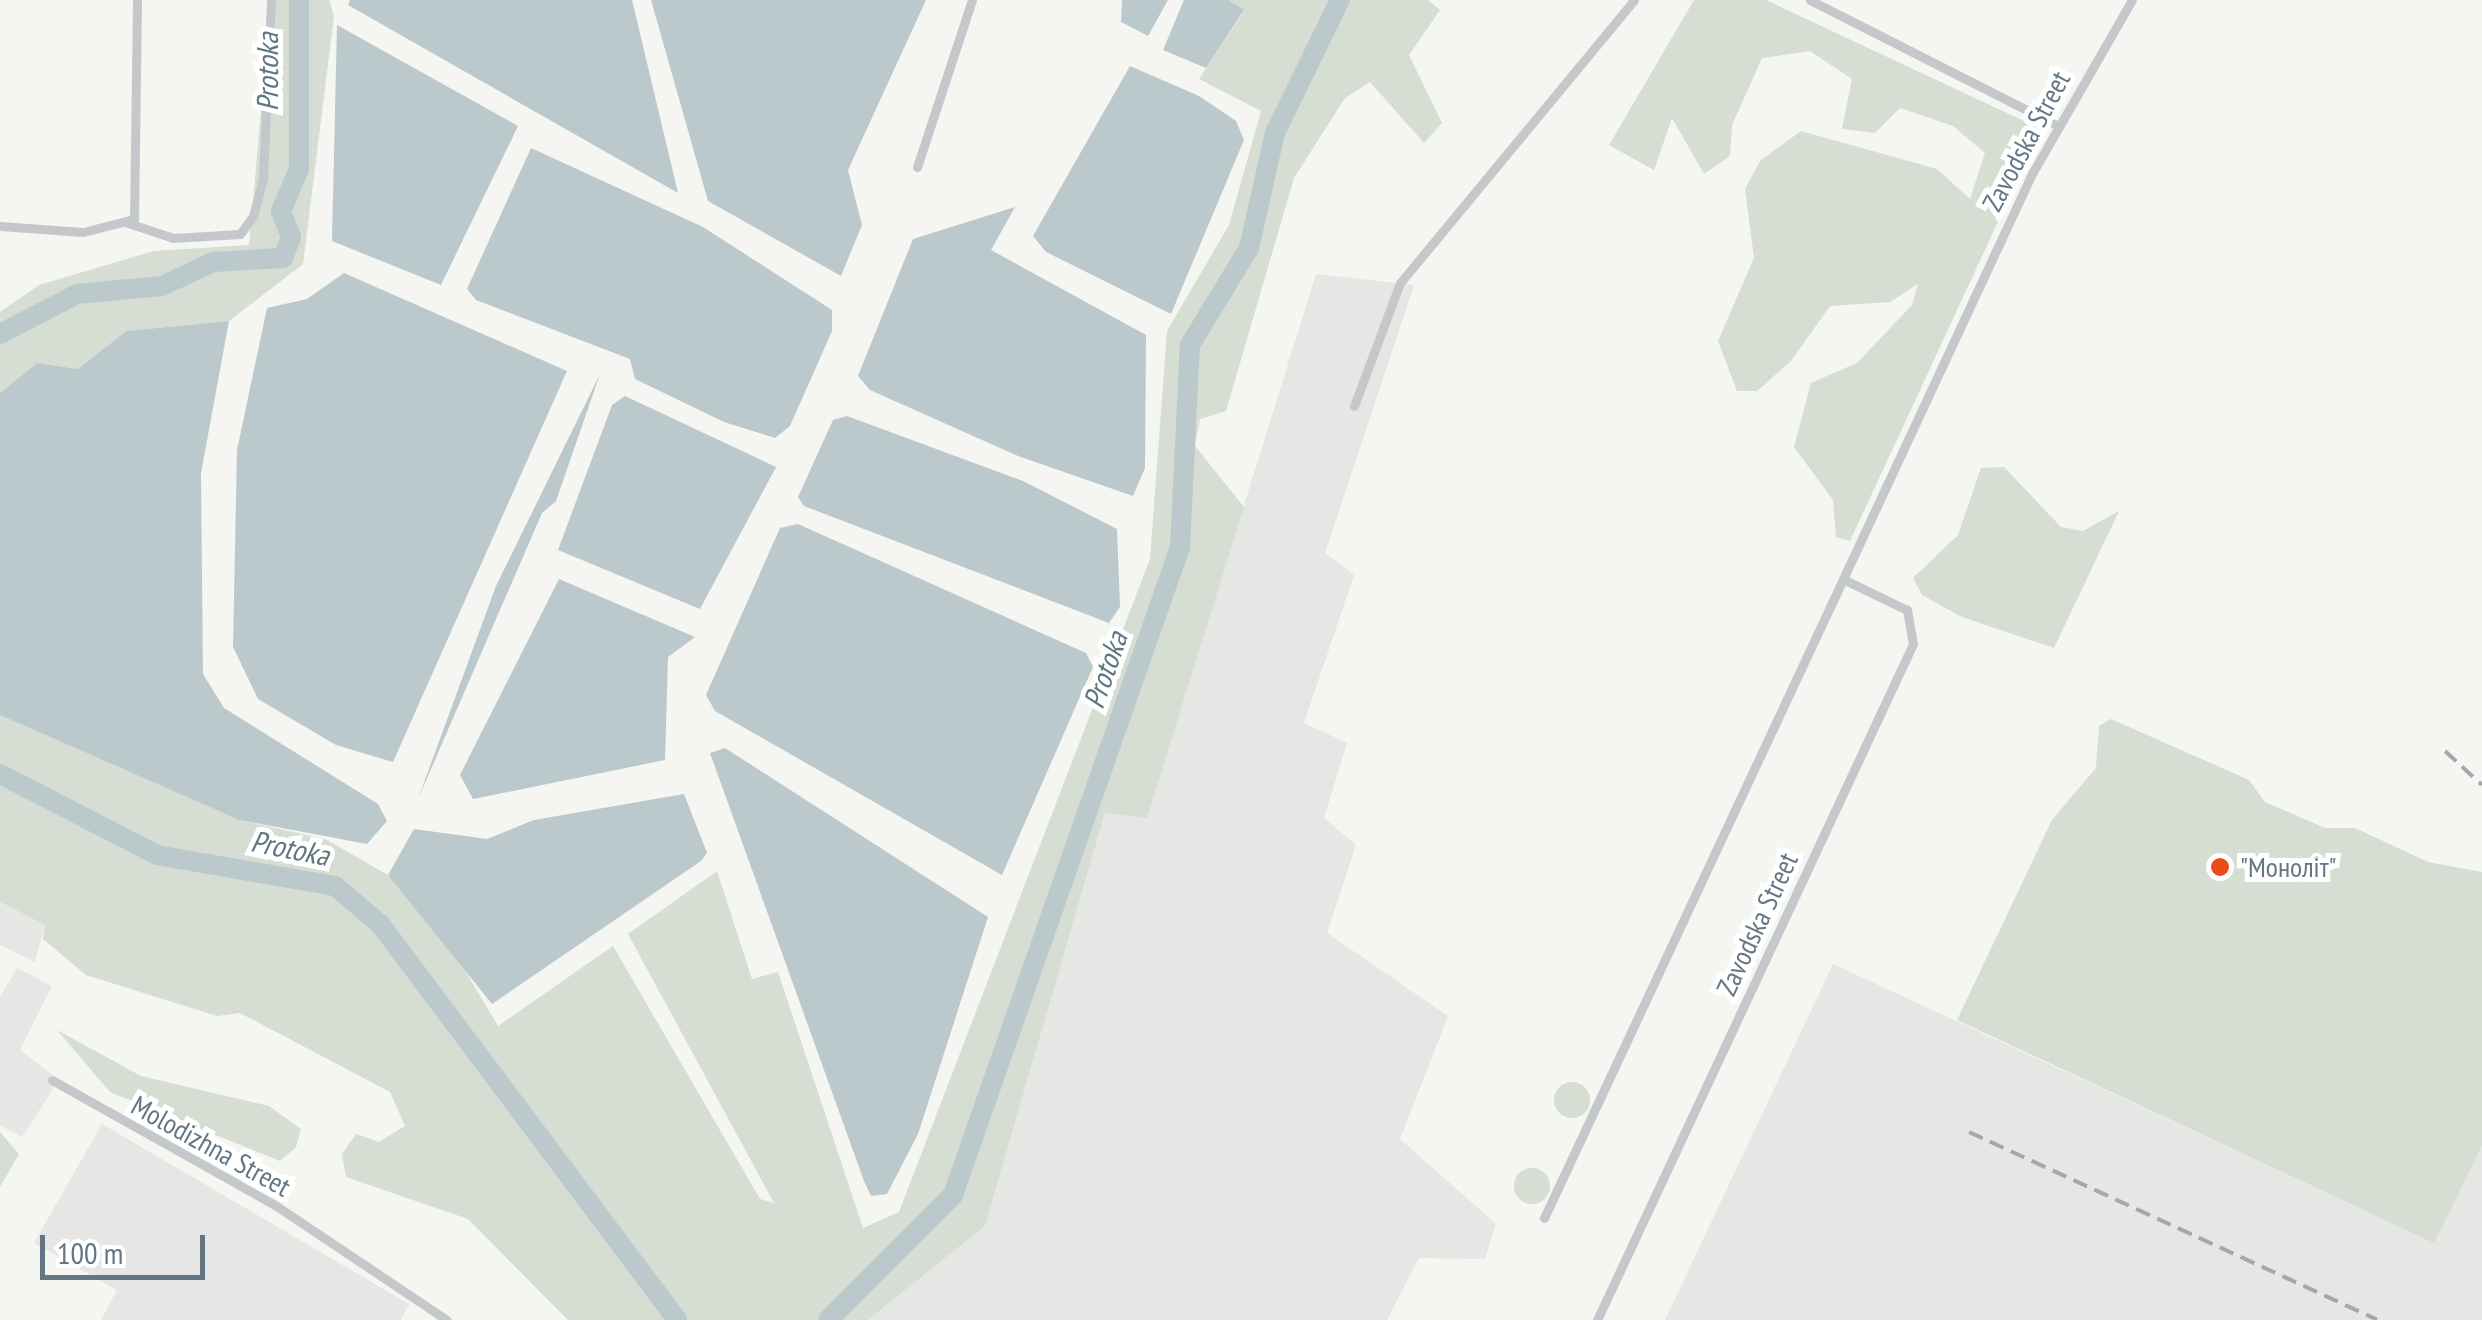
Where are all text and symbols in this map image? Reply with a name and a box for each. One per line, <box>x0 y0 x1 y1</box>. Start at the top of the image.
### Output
water label: Protoka <box>249 33 285 111</box>
street label: Zavodska Street <box>1975 65 2077 217</box>
water label: Protoka <box>1075 627 1135 713</box>
water label: Protoka <box>248 823 332 873</box>
street label: Zavodska Street <box>1709 847 1805 1001</box>
place label: "Моноліт" <box>2240 850 2337 884</box>
marker: "Моноліт" <box>2209 856 2231 878</box>
street label: Molodizhna Street <box>126 1089 296 1203</box>
scale bar <box>45 1215 210 1277</box>
text: 100 m <box>57 1233 123 1272</box>

